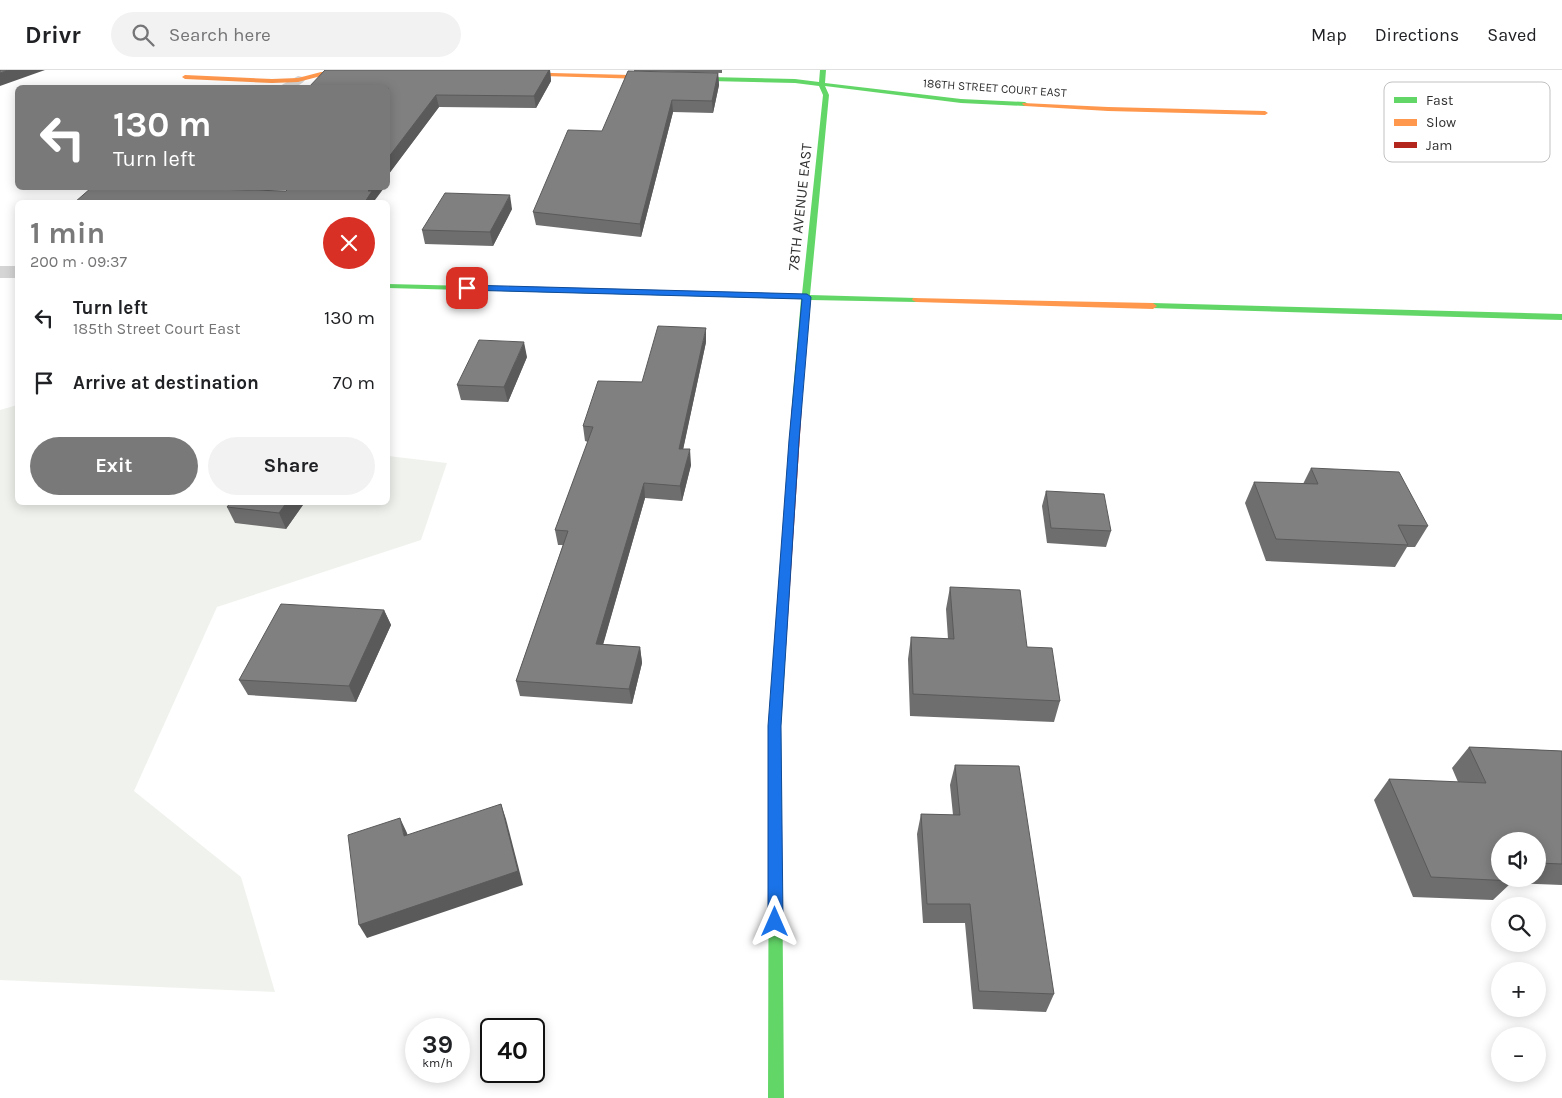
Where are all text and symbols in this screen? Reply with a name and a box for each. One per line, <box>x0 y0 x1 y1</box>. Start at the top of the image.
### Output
search box <box>111 12 461 57</box>
text: Drivr <box>25 21 81 49</box>
icon: search <box>129 21 157 49</box>
text: Search here <box>169 24 271 46</box>
text: Map <box>1311 24 1347 46</box>
text: Directions <box>1375 24 1459 46</box>
text: Saved <box>1487 24 1537 46</box>
street label: 186TH STREET COURT EAST <box>923 76 1067 100</box>
legend <box>1384 82 1550 162</box>
text: Fast <box>1426 92 1453 109</box>
text: 130 m <box>113 104 211 145</box>
icon: left <box>30 105 95 170</box>
text: Slow <box>1426 114 1456 131</box>
text: Jam <box>1426 137 1452 154</box>
street label: 78TH AVENUE EAST <box>784 142 816 272</box>
text: Turn left <box>113 146 196 172</box>
text: 1 min <box>30 215 105 251</box>
button: close <box>323 217 375 269</box>
text: 200 m · 09:37 <box>30 252 127 271</box>
pin <box>446 267 488 309</box>
icon: arrive <box>453 274 481 302</box>
text: Turn left <box>73 297 148 319</box>
icon: left <box>30 304 58 332</box>
text: 130 m <box>324 307 375 329</box>
text: 185th Street Court East <box>73 319 240 338</box>
icon: arrive <box>30 369 58 397</box>
text: Arrive at destination <box>73 372 259 394</box>
text: 70 m <box>333 372 375 394</box>
button: Exit <box>30 437 198 495</box>
button: Share <box>208 437 375 495</box>
map controls <box>1491 832 1546 1082</box>
button: sound <box>1491 832 1546 887</box>
position arrow <box>748 895 800 947</box>
button: search <box>1491 897 1546 952</box>
button: + <box>1491 962 1546 1017</box>
speed limit sign: 40 <box>480 1018 545 1083</box>
button: − <box>1491 1027 1546 1082</box>
text: 39 <box>422 1030 453 1059</box>
text: km/h <box>422 1056 453 1070</box>

